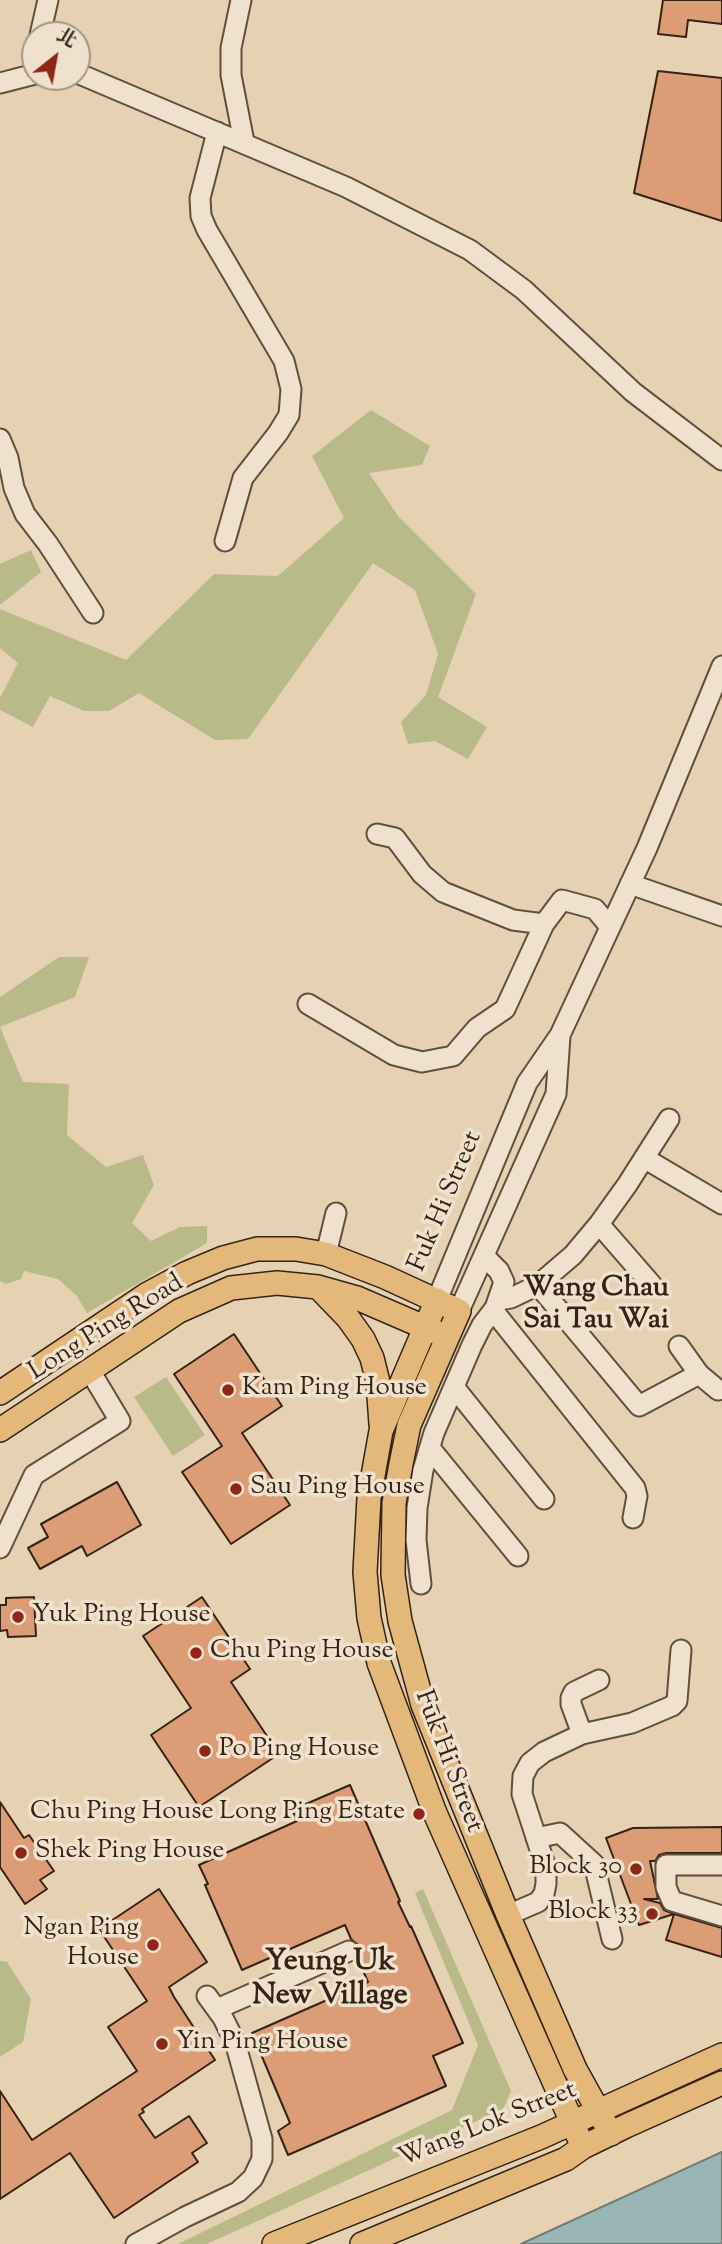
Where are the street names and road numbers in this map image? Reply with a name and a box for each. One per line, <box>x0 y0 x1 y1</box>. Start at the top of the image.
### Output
street label: Fuk Hi Street <box>403 1127 491 1277</box>
street label: Long Ping Road <box>24 1269 190 1389</box>
street label: Fuk Hi Street <box>406 1687 488 1837</box>
street label: Wang Lok Street <box>394 2076 582 2176</box>

